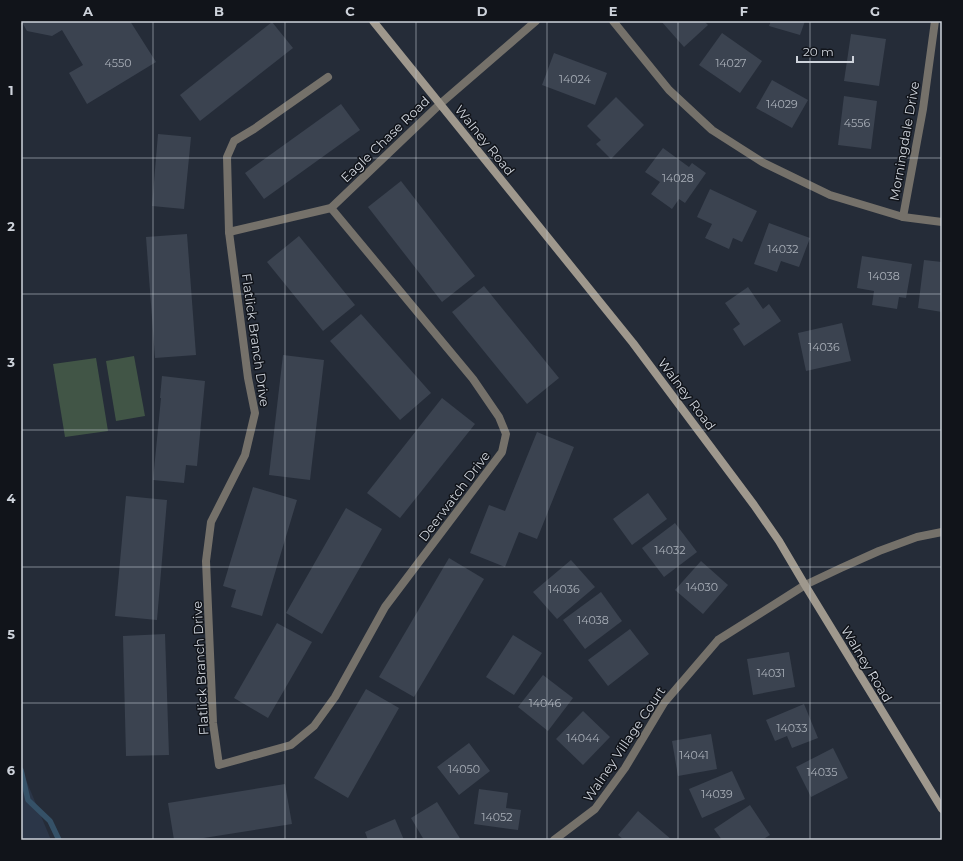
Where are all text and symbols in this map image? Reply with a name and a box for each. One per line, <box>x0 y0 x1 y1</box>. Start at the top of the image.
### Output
text: A <box>82 3 94 19</box>
text: B <box>214 3 224 19</box>
text: C <box>345 3 355 19</box>
text: D <box>477 3 488 19</box>
text: E <box>609 3 618 19</box>
text: F <box>740 3 748 19</box>
text: G <box>870 3 880 19</box>
scale bar <box>797 38 853 64</box>
text: 20 m <box>803 44 834 59</box>
house number: 4550 <box>105 56 131 70</box>
house number: 14027 <box>715 56 747 70</box>
house number: 14024 <box>559 72 592 86</box>
street label: Morningdale Drive <box>886 80 922 202</box>
text: 1 <box>8 82 14 98</box>
street label: Eagle Chase Road <box>337 93 433 185</box>
house number: 14029 <box>766 97 798 111</box>
street label: Walney Road <box>452 102 518 178</box>
house number: 4556 <box>844 116 870 130</box>
house number: 14028 <box>662 171 694 185</box>
text: 2 <box>7 218 15 234</box>
house number: 14032 <box>768 242 798 256</box>
house number: 14038 <box>868 269 900 283</box>
street label: Flatlick Branch Drive <box>239 272 273 408</box>
house number: 14036 <box>808 340 840 354</box>
text: 3 <box>6 354 15 370</box>
street label: Walney Road <box>655 355 719 433</box>
street label: Deerwatch Drive <box>415 447 493 544</box>
text: 4 <box>7 490 16 506</box>
house number: 14032 <box>655 543 685 557</box>
house number: 14030 <box>686 580 718 594</box>
house number: 14036 <box>548 582 580 596</box>
street label: Flatlick Branch Drive <box>188 600 212 736</box>
house number: 14038 <box>577 613 609 627</box>
street label: Walney Road <box>838 623 896 705</box>
text: 5 <box>7 626 15 642</box>
house number: 14031 <box>757 666 785 680</box>
street label: Walney Village Court <box>579 683 669 805</box>
house number: 14046 <box>529 696 562 710</box>
house number: 14033 <box>777 721 807 735</box>
house number: 14044 <box>566 731 600 745</box>
house number: 14041 <box>679 748 709 762</box>
text: 6 <box>7 762 16 778</box>
house number: 14050 <box>448 762 480 776</box>
house number: 14035 <box>807 765 837 779</box>
house number: 14039 <box>701 787 733 801</box>
house number: 14052 <box>482 810 512 824</box>

